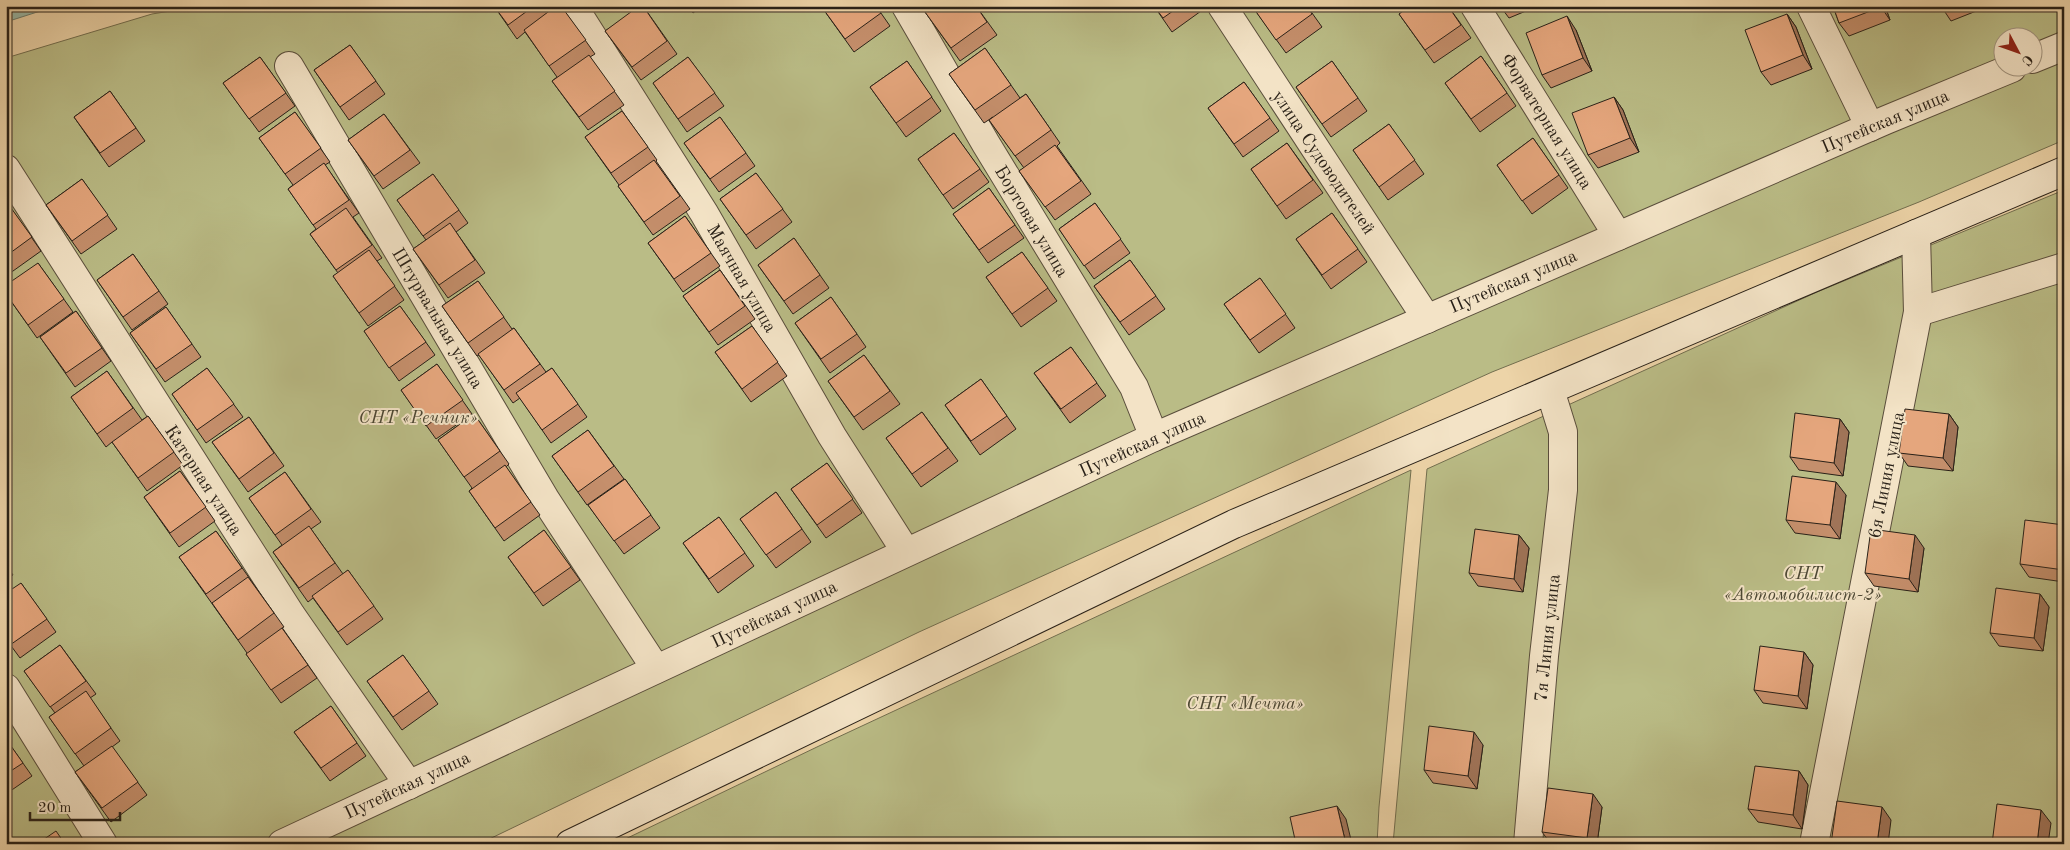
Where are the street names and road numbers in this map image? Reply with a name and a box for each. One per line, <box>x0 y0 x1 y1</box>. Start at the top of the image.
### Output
street label: Форватерная улица <box>1497 51 1595 193</box>
street label: улица Судоводителей <box>1268 87 1378 238</box>
street label: Путейская улица <box>1819 87 1952 157</box>
street label: Бортовая улица <box>991 163 1071 280</box>
street label: Маячная улица <box>703 221 779 336</box>
street label: Штурвальная улица <box>388 245 486 392</box>
street label: Путейская улица <box>1447 247 1580 317</box>
street label: Путейская улица <box>1076 409 1208 481</box>
street label: 6я Линия улица <box>1866 410 1908 540</box>
street label: Катерная улица <box>161 422 245 539</box>
street label: 7я Линия улица <box>1532 573 1564 703</box>
street label: Путейская улица <box>709 578 840 652</box>
street label: Путейская улица <box>342 749 473 823</box>

